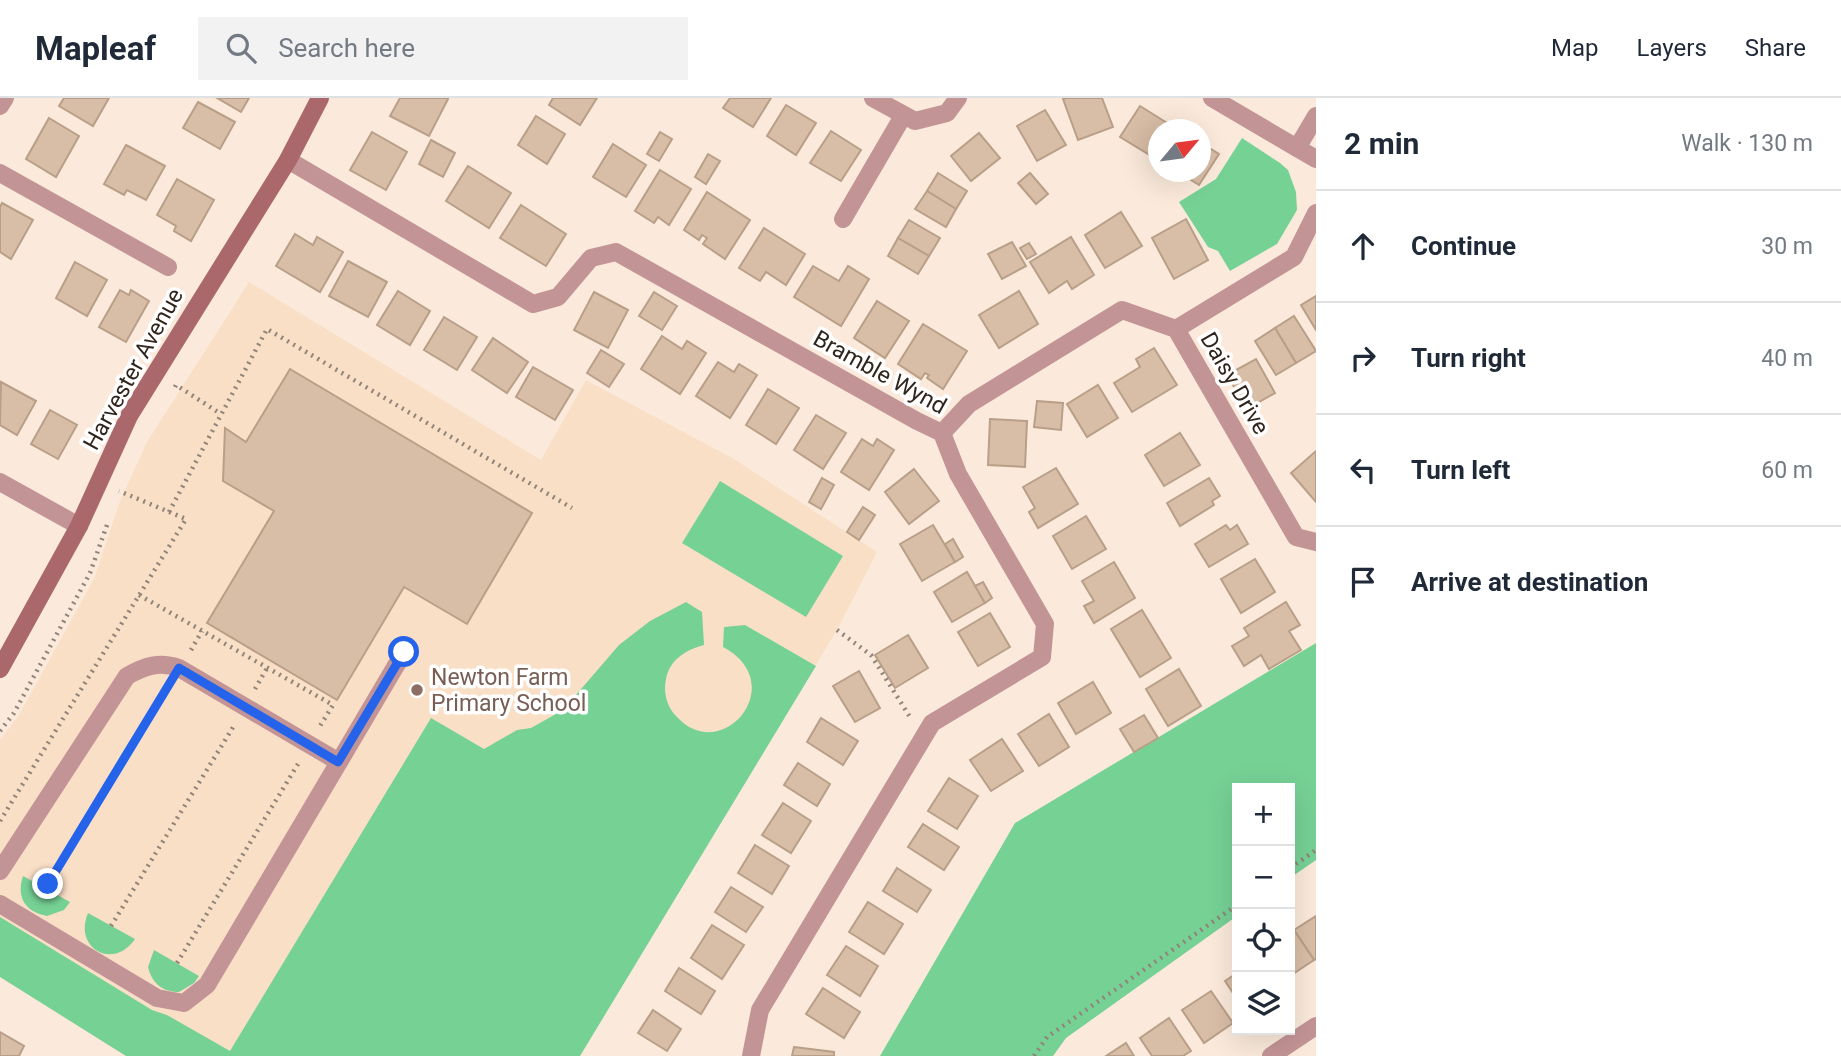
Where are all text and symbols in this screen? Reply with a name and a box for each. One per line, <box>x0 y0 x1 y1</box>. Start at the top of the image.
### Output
search box <box>198 17 688 80</box>
text: Mapleaf <box>35 29 156 68</box>
icon: search <box>222 29 260 67</box>
text: Search here <box>278 33 415 63</box>
text: Map <box>1551 34 1599 62</box>
text: Layers <box>1637 34 1707 62</box>
text: Share <box>1745 34 1806 62</box>
north arrow <box>1148 119 1211 182</box>
text: 2 min <box>1344 126 1419 161</box>
text: Walk · 130 m <box>1681 130 1813 157</box>
icon: ahead <box>1344 227 1382 265</box>
text: Continue <box>1411 231 1516 261</box>
text: 30 m <box>1761 233 1813 260</box>
street label: Harvester Avenue <box>78 284 189 455</box>
street label: Bramble Wynd <box>809 325 951 420</box>
street label: Daisy Drive <box>1195 327 1275 439</box>
icon: right <box>1344 339 1382 377</box>
text: Turn right <box>1411 343 1526 373</box>
text: 40 m <box>1761 345 1813 372</box>
icon: left <box>1344 451 1382 489</box>
text: Turn left <box>1411 455 1510 485</box>
text: 60 m <box>1761 457 1813 484</box>
icon: arrive <box>1344 563 1382 601</box>
text: Arrive at destination <box>1411 567 1648 597</box>
route start <box>388 636 419 667</box>
place label: Newton Farm Primary School <box>431 664 586 717</box>
marker: Newton Farm Primary School <box>409 682 425 698</box>
map controls <box>1232 783 1295 1035</box>
button: + <box>1232 783 1295 846</box>
button: − <box>1232 846 1295 909</box>
route end <box>32 868 63 899</box>
button: locate <box>1232 909 1295 972</box>
button: layers <box>1232 972 1295 1035</box>

